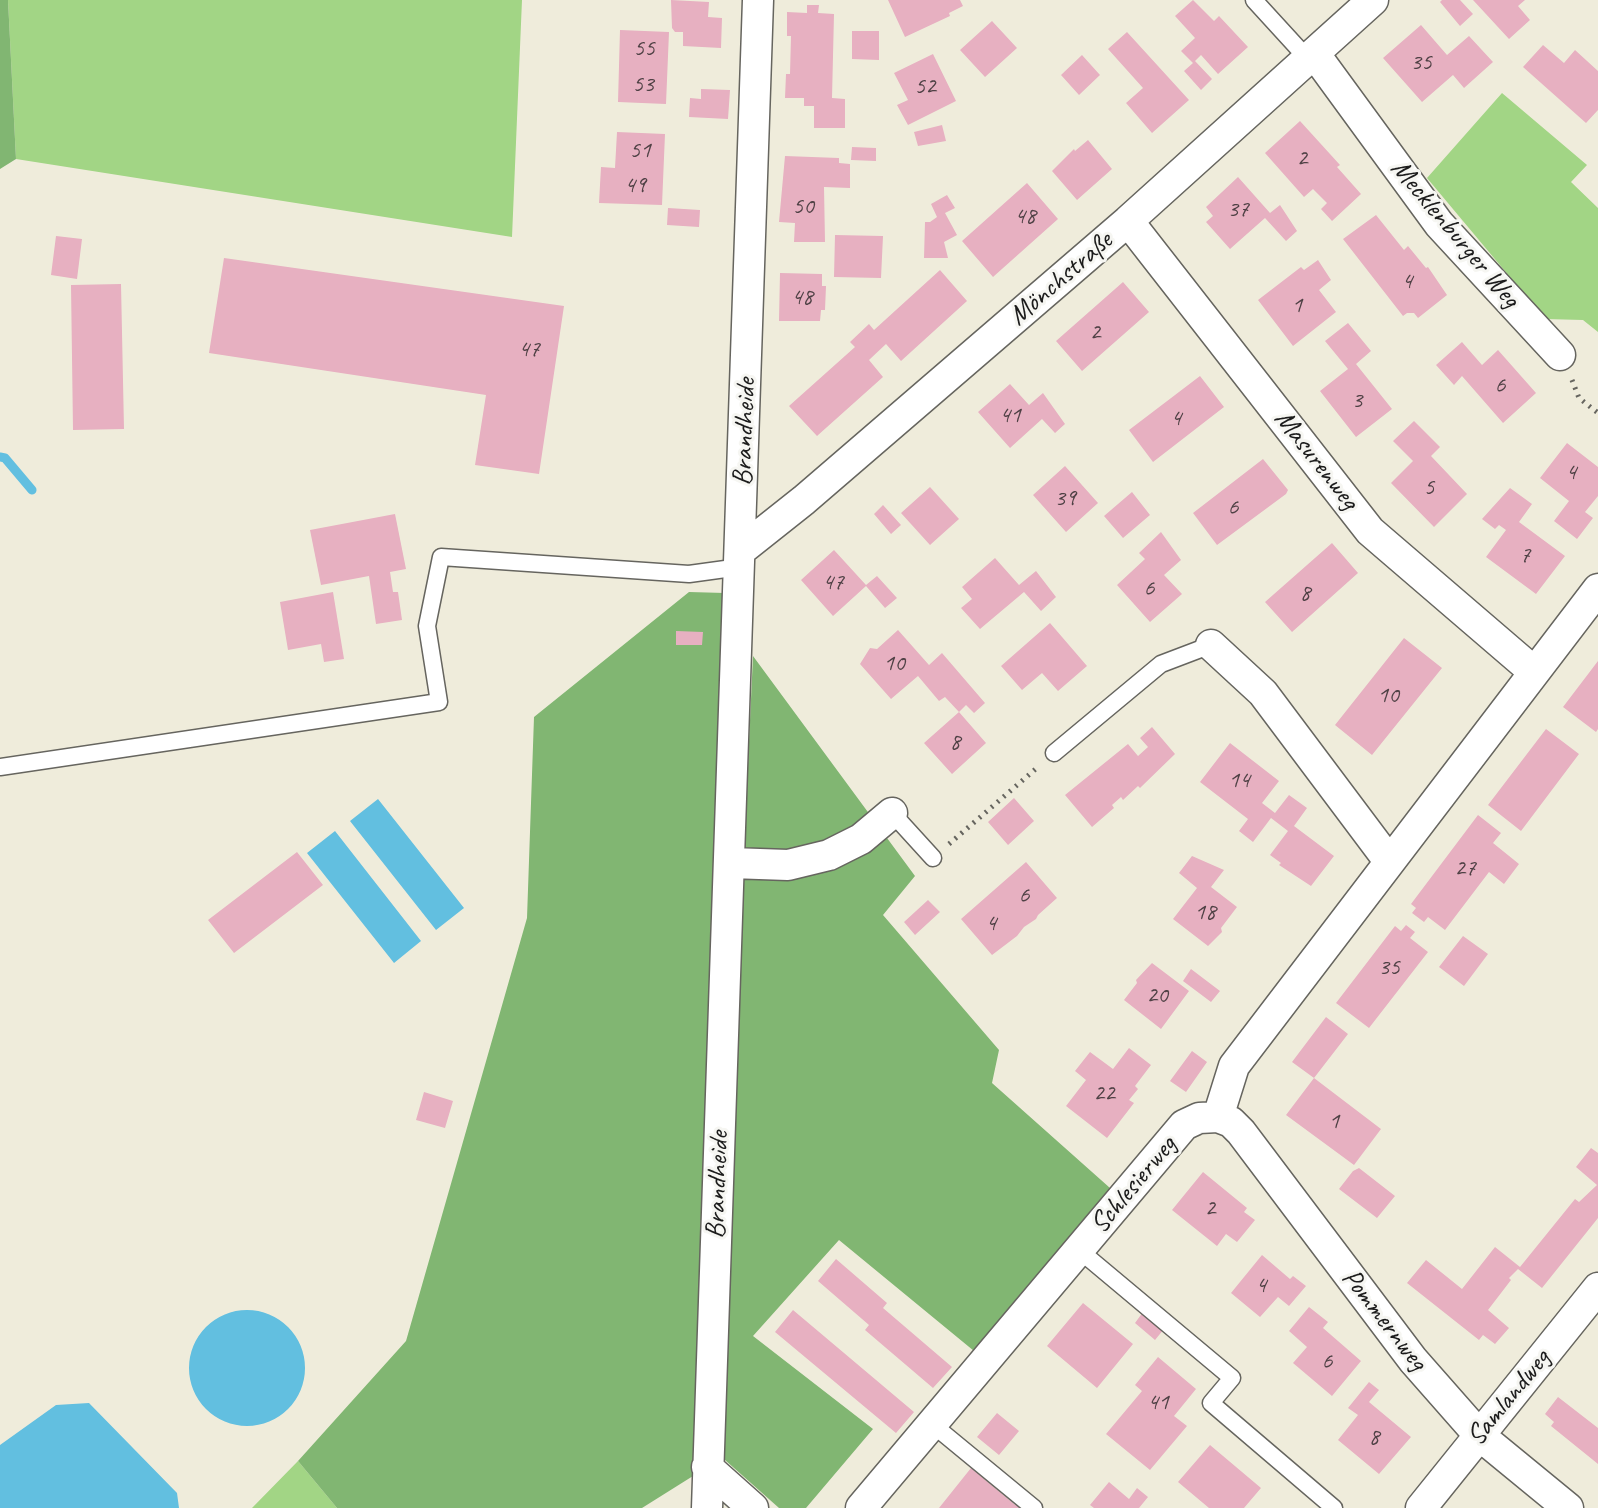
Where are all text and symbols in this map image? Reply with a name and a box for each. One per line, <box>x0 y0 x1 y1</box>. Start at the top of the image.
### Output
house number: 55 <box>633 35 655 63</box>
house number: 35 <box>1410 49 1432 77</box>
house number: 53 <box>632 71 654 99</box>
house number: 52 <box>914 73 936 101</box>
house number: 51 <box>629 137 651 165</box>
house number: 2 <box>1297 145 1307 173</box>
street label: Mecklenburger Weg <box>1383 153 1527 315</box>
house number: 49 <box>624 172 646 200</box>
house number: 50 <box>792 193 814 221</box>
house number: 37 <box>1227 196 1249 224</box>
house number: 48 <box>1014 203 1036 231</box>
street label: Mönchstraße <box>1002 225 1120 333</box>
house number: 4 <box>1402 268 1412 296</box>
house number: 48 <box>791 284 813 312</box>
house number: 1 <box>1292 292 1302 320</box>
house number: 2 <box>1090 319 1100 347</box>
house number: 47 <box>518 336 540 364</box>
house number: 6 <box>1495 372 1505 400</box>
street label: Brandheide <box>726 378 764 486</box>
house number: 3 <box>1352 387 1362 415</box>
house number: 41 <box>999 402 1021 430</box>
street label: Masurenweg <box>1267 403 1365 517</box>
house number: 4 <box>1171 405 1181 433</box>
house number: 4 <box>1566 459 1576 487</box>
house number: 5 <box>1424 474 1434 502</box>
house number: 39 <box>1054 485 1076 513</box>
house number: 6 <box>1228 494 1238 522</box>
house number: 7 <box>1520 542 1530 570</box>
house number: 47 <box>822 569 844 597</box>
house number: 6 <box>1144 575 1154 603</box>
house number: 8 <box>1300 580 1310 608</box>
house number: 10 <box>883 650 905 678</box>
house number: 10 <box>1377 682 1399 710</box>
house number: 8 <box>950 729 960 757</box>
house number: 14 <box>1228 767 1250 795</box>
house number: 27 <box>1454 855 1476 883</box>
house number: 6 <box>1019 882 1029 910</box>
house number: 18 <box>1194 899 1216 927</box>
house number: 4 <box>986 910 996 938</box>
house number: 35 <box>1378 954 1400 982</box>
house number: 20 <box>1146 982 1168 1010</box>
house number: 22 <box>1093 1080 1115 1108</box>
house number: 1 <box>1329 1108 1339 1136</box>
street label: Schlesierweg <box>1084 1129 1184 1241</box>
street label: Brandheide <box>699 1131 737 1239</box>
house number: 2 <box>1205 1195 1215 1223</box>
street label: Pommernweg <box>1334 1262 1434 1378</box>
house number: 4 <box>1256 1272 1266 1300</box>
street label: Samlandweg <box>1460 1343 1558 1453</box>
house number: 6 <box>1322 1348 1332 1376</box>
house number: 41 <box>1147 1389 1169 1417</box>
house number: 8 <box>1369 1424 1379 1452</box>

